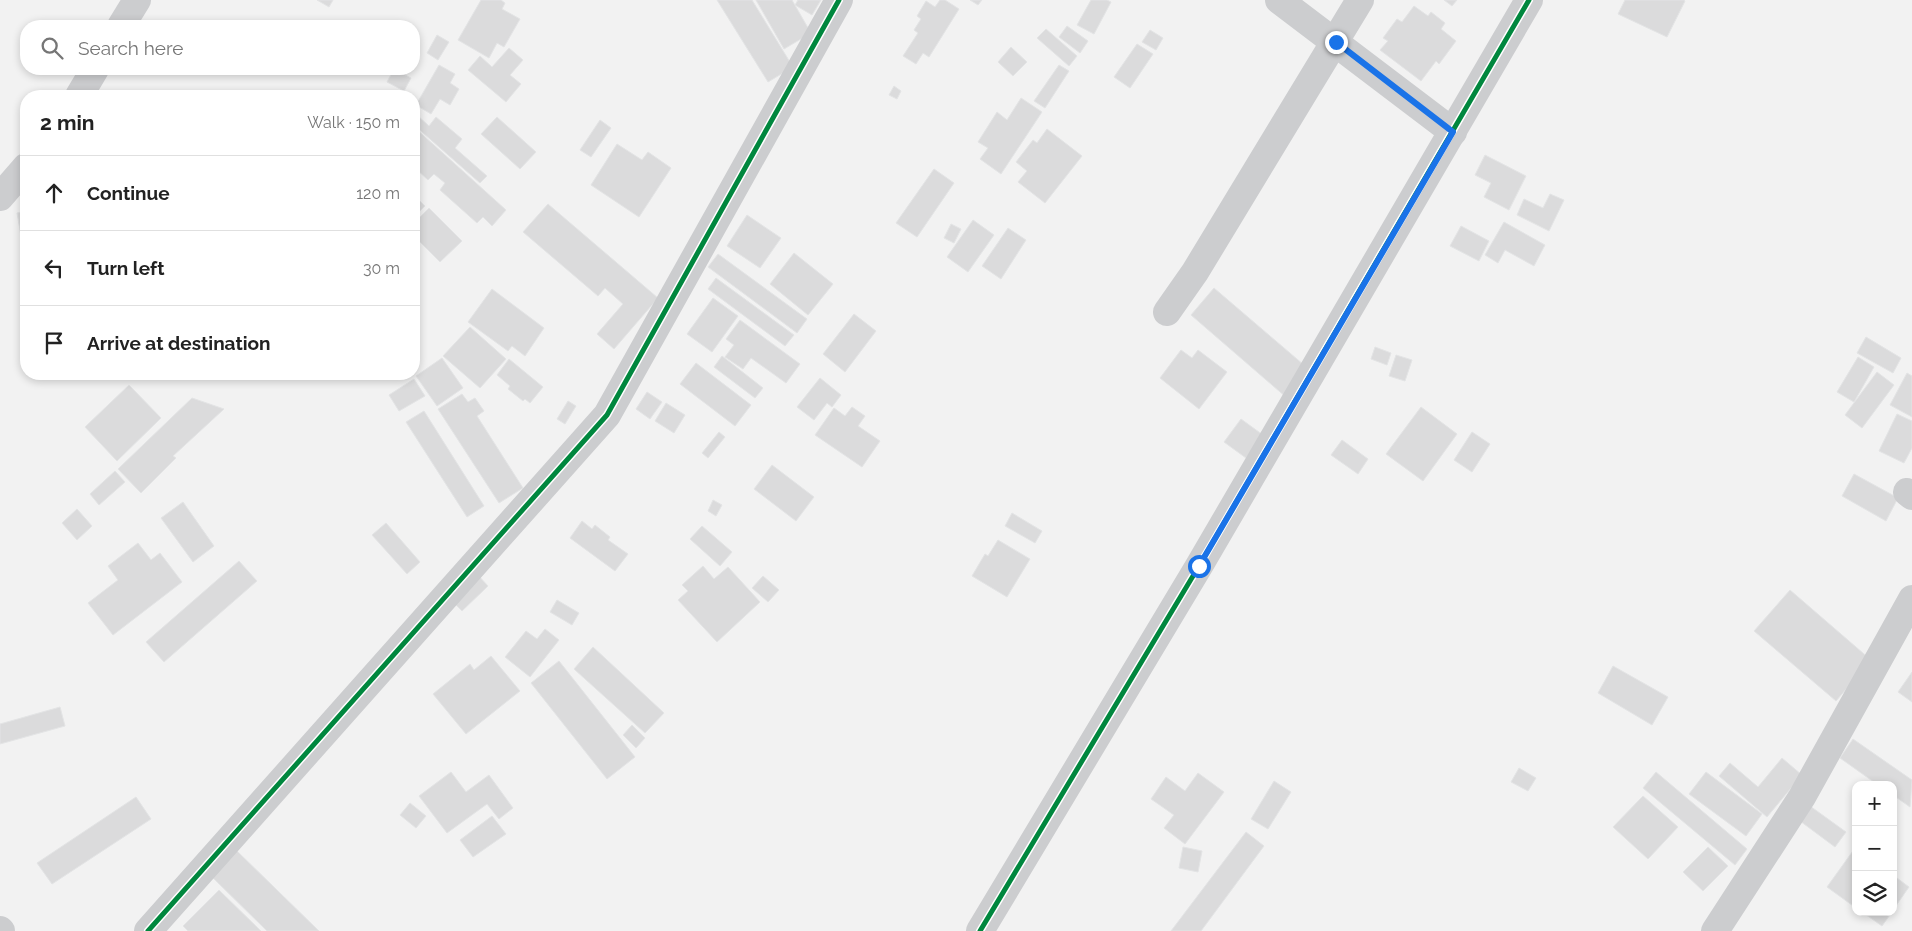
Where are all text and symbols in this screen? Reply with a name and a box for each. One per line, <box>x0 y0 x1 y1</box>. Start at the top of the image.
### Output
search box <box>20 20 420 75</box>
route end <box>1325 31 1348 54</box>
icon: search <box>38 34 66 62</box>
text: Search here <box>78 37 184 59</box>
text: 2 min <box>40 110 94 135</box>
text: Walk · 150 m <box>307 113 400 132</box>
icon: ahead <box>40 179 68 207</box>
text: Continue <box>87 182 170 204</box>
text: 120 m <box>356 184 400 203</box>
icon: left <box>40 254 68 282</box>
text: Turn left <box>87 257 164 279</box>
text: 30 m <box>363 259 400 278</box>
icon: arrive <box>40 329 68 357</box>
text: Arrive at destination <box>87 332 271 354</box>
route start <box>1188 555 1211 578</box>
map controls <box>1852 781 1897 916</box>
button: + <box>1852 781 1897 826</box>
button: − <box>1852 826 1897 871</box>
button: layers <box>1852 871 1897 916</box>

